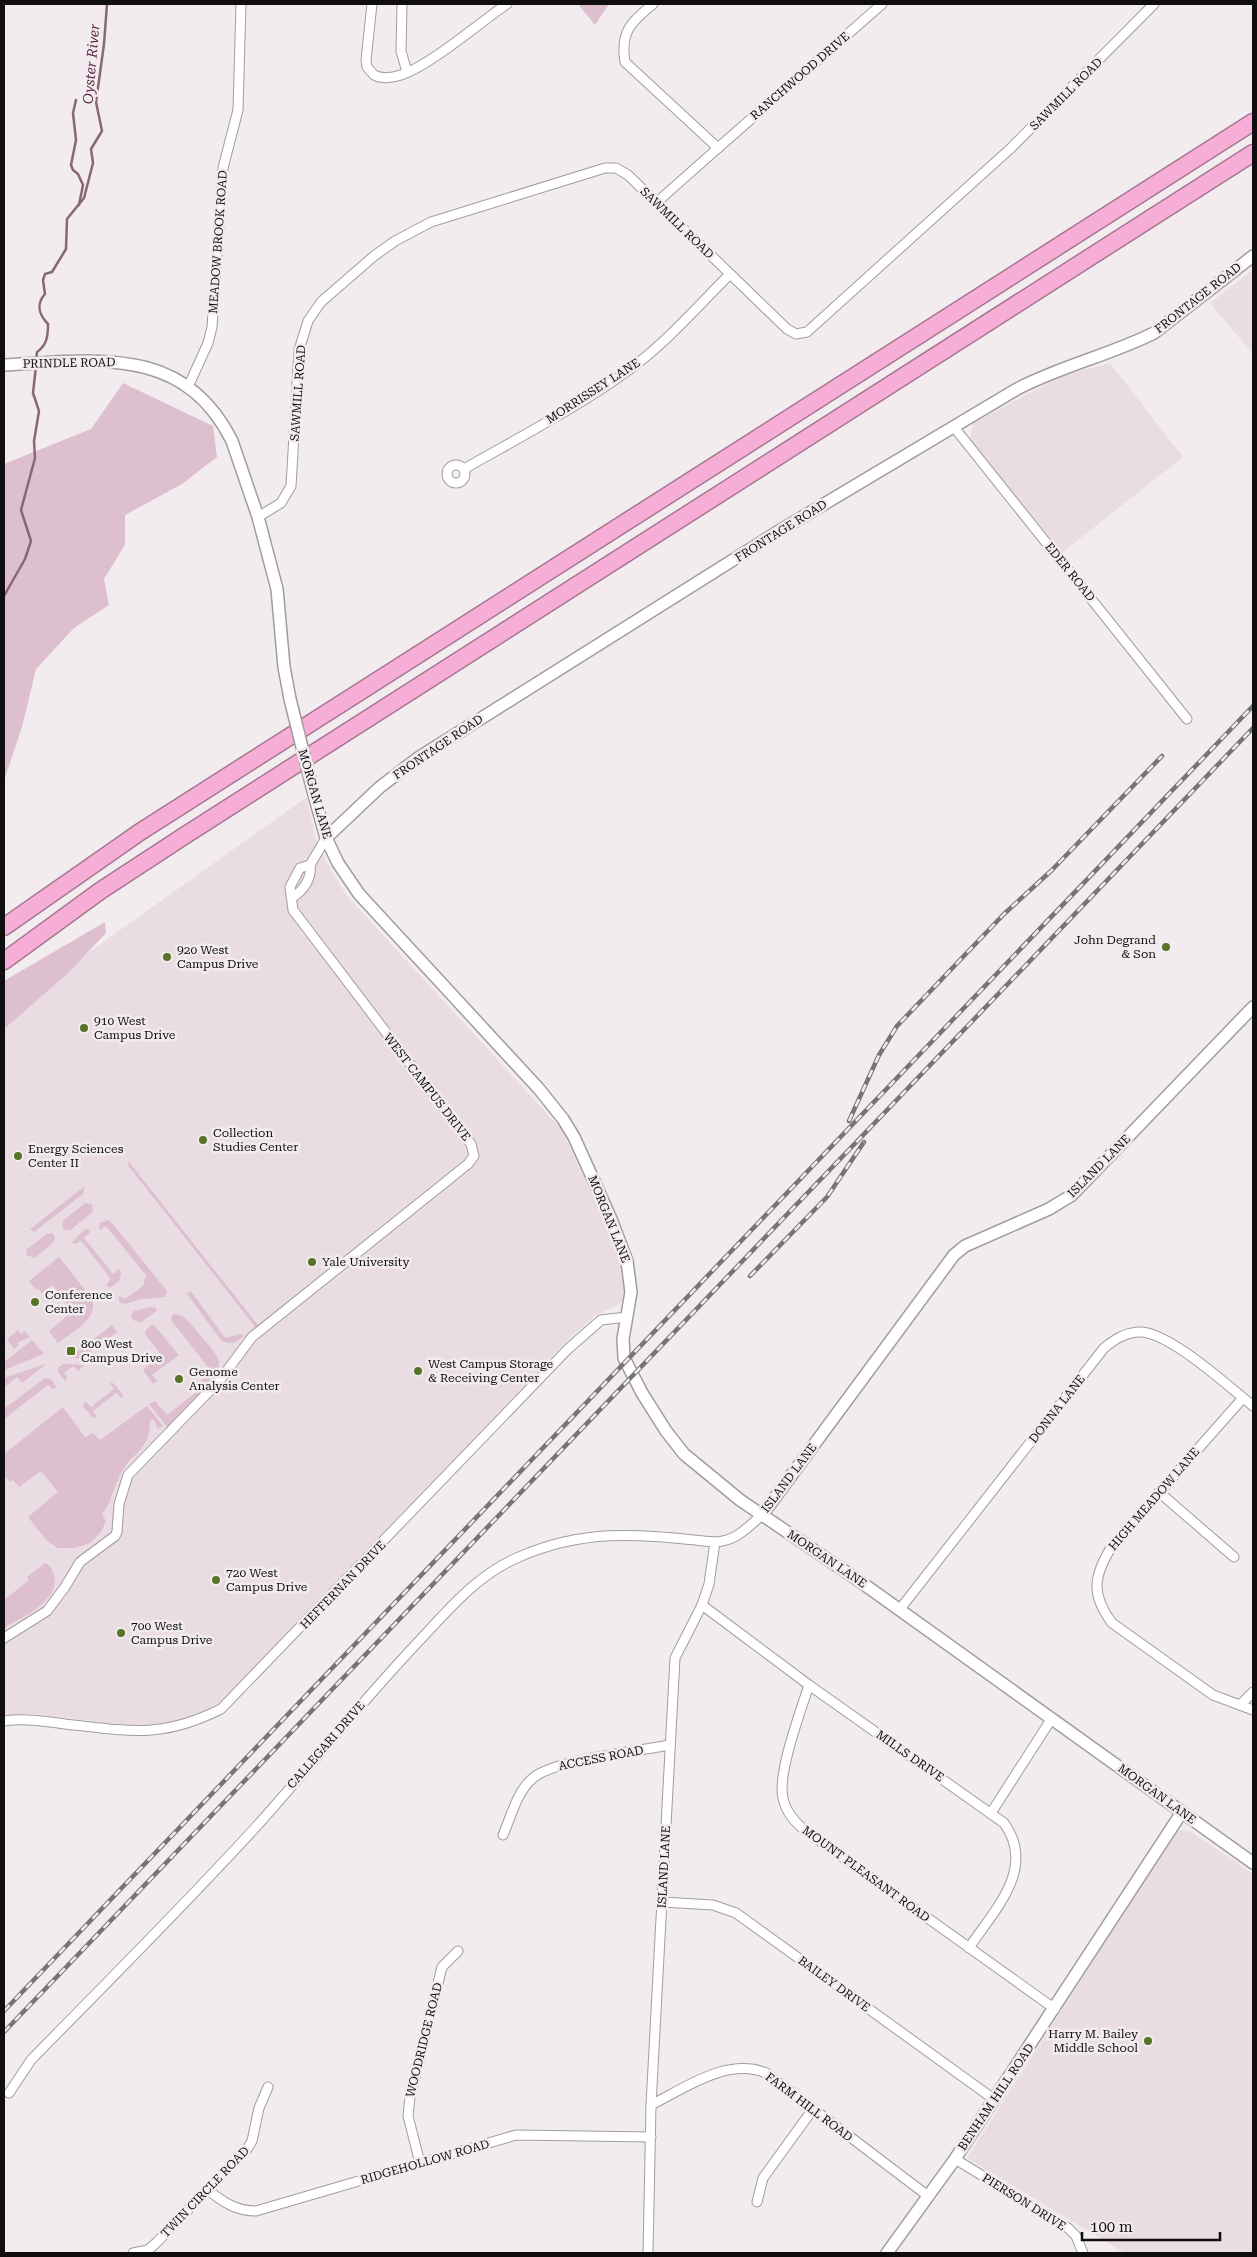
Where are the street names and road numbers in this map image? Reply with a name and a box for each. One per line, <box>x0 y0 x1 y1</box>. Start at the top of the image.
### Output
street label: RANCHWOOD DRIVE <box>748 29 852 123</box>
street label: SAWMILL ROAD <box>1027 55 1105 133</box>
street label: MEADOW BROOK ROAD <box>206 170 230 314</box>
street label: SAWMILL ROAD <box>637 184 717 262</box>
street label: FRONTAGE ROAD <box>1152 260 1244 336</box>
street label: SAWMILL ROAD <box>288 344 308 442</box>
street label: PRINDLE ROAD <box>23 355 115 371</box>
street label: MORRISSEY LANE <box>544 355 642 427</box>
street label: FRONTAGE ROAD <box>733 497 829 565</box>
street label: EDER ROAD <box>1042 540 1098 604</box>
street label: FRONTAGE ROAD <box>390 712 486 782</box>
street label: MORGAN LANE <box>295 747 335 841</box>
street label: WEST CAMPUS DRIVE <box>381 1030 473 1144</box>
street label: ISLAND LANE <box>1065 1132 1133 1200</box>
street label: MORGAN LANE <box>585 1173 633 1265</box>
street label: DONNA LANE <box>1026 1372 1088 1446</box>
street label: ISLAND LANE <box>758 1441 820 1515</box>
street label: HIGH MEADOW LANE <box>1106 1445 1202 1553</box>
street label: MORGAN LANE <box>785 1527 869 1591</box>
street label: HEFFERNAN DRIVE <box>297 1538 389 1632</box>
street label: CALLEGARI DRIVE <box>284 1698 368 1792</box>
street label: MILLS DRIVE <box>873 1727 947 1785</box>
street label: ACCESS ROAD <box>557 1743 645 1773</box>
street label: MORGAN LANE <box>1115 1761 1199 1827</box>
street label: MOUNT PLEASANT ROAD <box>799 1823 933 1925</box>
street label: ISLAND LANE <box>655 1825 673 1909</box>
street label: BAILEY DRIVE <box>795 1953 873 2015</box>
street label: WOODRIDGE ROAD <box>403 1981 445 2099</box>
street label: BENHAM HILL ROAD <box>955 2041 1037 2153</box>
street label: FARM HILL ROAD <box>763 2070 855 2144</box>
street label: RIDGEHOLLOW ROAD <box>359 2137 491 2187</box>
street label: TWIN CIRCLE ROAD <box>158 2144 252 2240</box>
street label: PIERSON DRIVE <box>980 2171 1068 2233</box>

